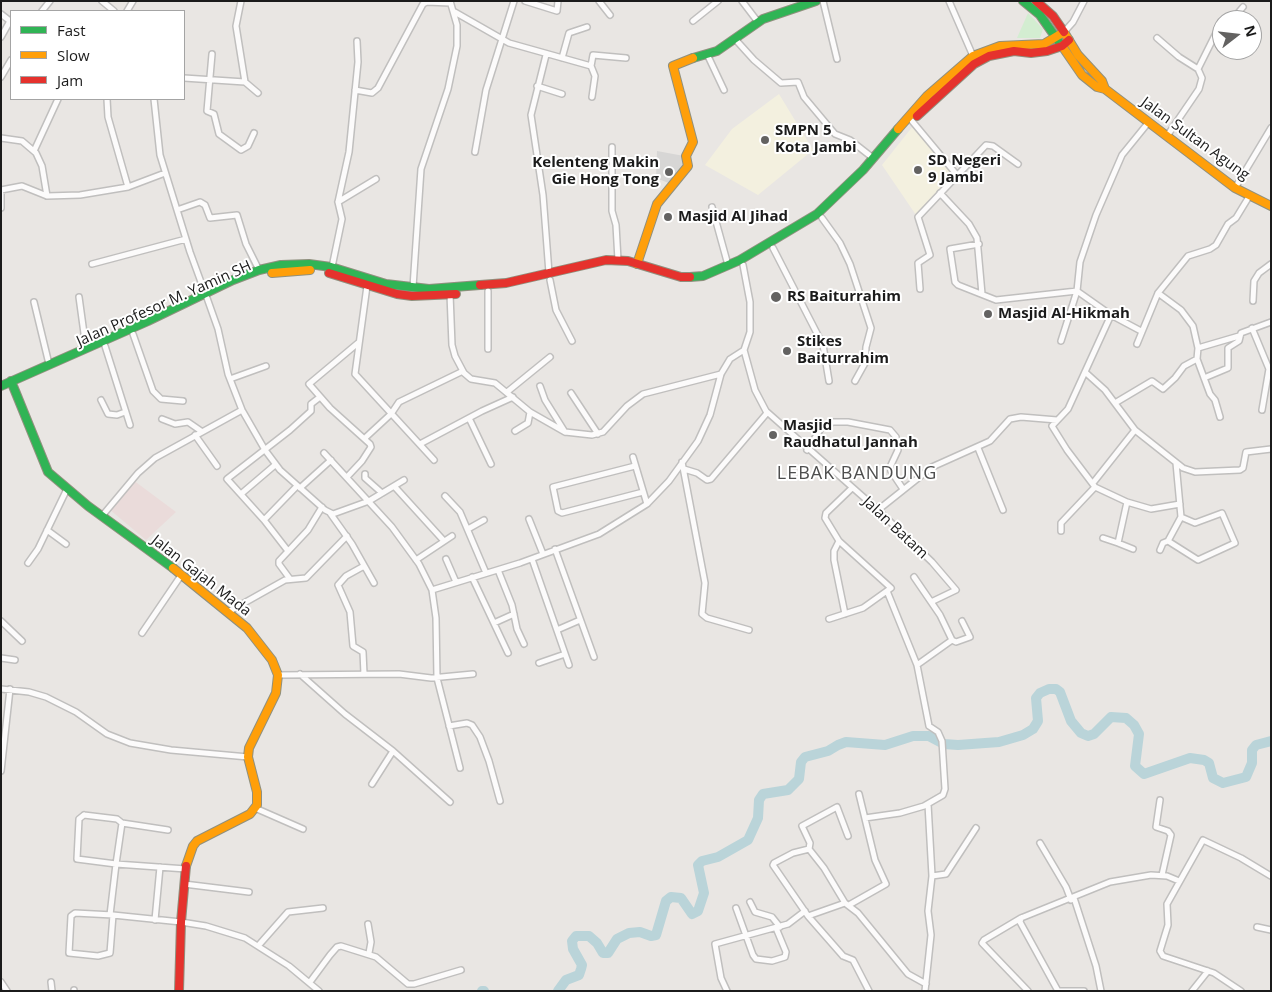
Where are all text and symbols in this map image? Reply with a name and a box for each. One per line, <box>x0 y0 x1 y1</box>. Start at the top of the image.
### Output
legend <box>10 10 185 100</box>
north arrow <box>1212 10 1262 60</box>
text: Fast <box>57 20 86 40</box>
text: N <box>1240 23 1262 39</box>
text: Slow <box>57 45 90 65</box>
text: Jam <box>57 70 83 90</box>
street label: Jalan Sultan Agung <box>1137 94 1253 184</box>
place label: SMPN 5 Kota Jambi <box>775 122 857 157</box>
marker: SMPN 5 Kota Jambi <box>759 134 771 146</box>
place label: SD Negeri 9 Jambi <box>928 152 1001 187</box>
place label: Kelenteng Makin Gie Hong Tong <box>532 154 659 189</box>
marker: SD Negeri 9 Jambi <box>912 164 924 176</box>
marker: Kelenteng Makin Gie Hong Tong <box>663 166 675 178</box>
place label: Masjid Al Jihad <box>678 208 788 226</box>
marker: Masjid Al Jihad <box>662 211 674 223</box>
street label: Jalan Profesor M. Yamin SH <box>74 257 254 351</box>
place label: RS Baiturrahim <box>787 288 901 306</box>
marker: RS Baiturrahim <box>769 290 783 304</box>
place label: Masjid Al-Hikmah <box>998 305 1130 323</box>
marker: Masjid Al-Hikmah <box>982 308 994 320</box>
place label: Stikes Baiturrahim <box>797 333 889 368</box>
marker: Stikes Baiturrahim <box>781 345 793 357</box>
place label: Masjid Raudhatul Jannah <box>783 417 918 452</box>
marker: Masjid Raudhatul Jannah <box>767 429 779 441</box>
district label: LEBAK BANDUNG <box>775 463 939 485</box>
street label: Jalan Batam <box>858 493 932 563</box>
street label: Jalan Gajah Mada <box>148 532 254 620</box>

